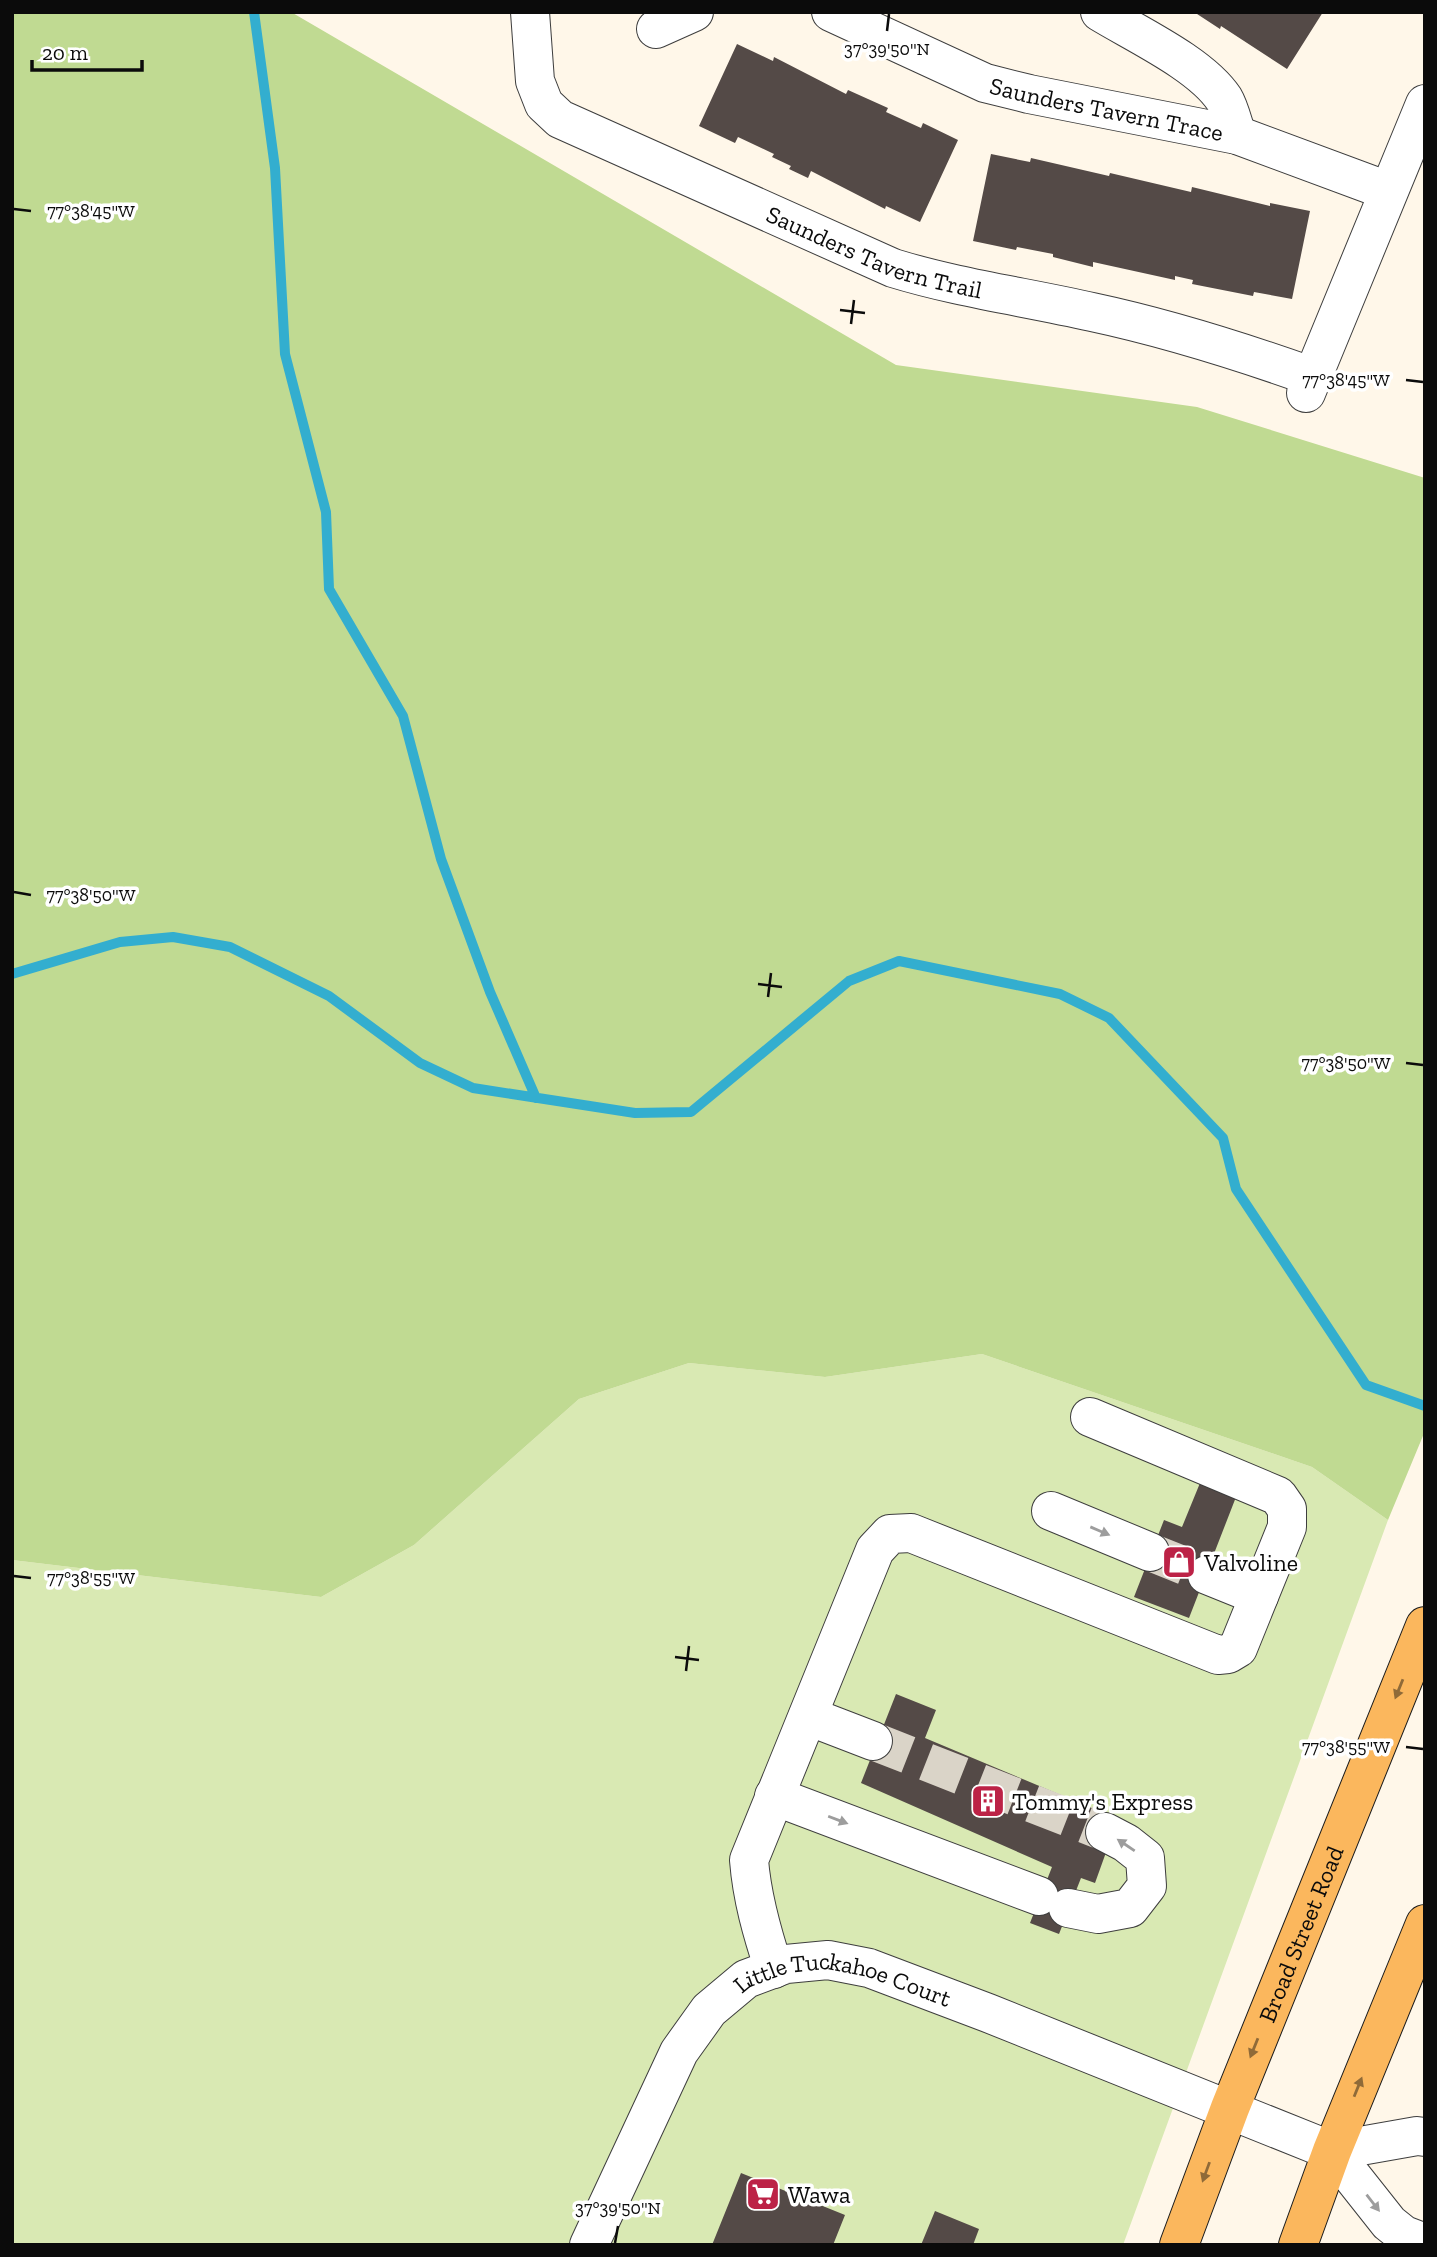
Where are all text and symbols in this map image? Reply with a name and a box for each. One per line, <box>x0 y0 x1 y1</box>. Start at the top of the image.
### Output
scale bar <box>32 28 142 72</box>
text: 37°39'50"N <box>844 38 930 60</box>
text: 20 m <box>42 40 88 65</box>
street label: Saunders Tavern Trace <box>987 70 1226 146</box>
street label: Saunders Tavern Trail <box>762 199 985 304</box>
text: 77°38'45"W <box>47 200 135 222</box>
text: 77°38'45"W <box>1302 369 1390 391</box>
text: 77°38'50"W <box>46 884 136 906</box>
text: 77°38'50"W <box>1301 1052 1391 1074</box>
one-way arrow <box>1090 1526 1111 1537</box>
shop icon: Valvoline <box>1160 1543 1198 1581</box>
place label: Valvoline <box>1203 1548 1298 1577</box>
text: 77°38'55"W <box>47 1567 135 1589</box>
one-way arrow <box>1394 1678 1405 1699</box>
text: 77°38'55"W <box>1302 1736 1390 1758</box>
building icon: Tommy's Express <box>969 1782 1007 1820</box>
place label: Tommy's Express <box>1012 1787 1193 1816</box>
one-way arrow <box>828 1815 849 1826</box>
one-way arrow <box>1116 1838 1136 1851</box>
street label: Broad Street Road <box>1252 1842 1349 2026</box>
text: Little Tuckahoe Court <box>727 1945 955 2012</box>
street label: Little Tuckahoe Court <box>730 1981 958 2017</box>
one-way arrow <box>1248 2038 1259 2059</box>
one-way arrow <box>1352 2077 1363 2098</box>
one-way arrow <box>1201 2162 1212 2183</box>
supermarket icon: Wawa <box>744 2175 782 2213</box>
place label: Wawa <box>788 2180 851 2209</box>
one-way arrow <box>1366 2194 1381 2212</box>
text: 37°39'50"N <box>575 2197 661 2219</box>

